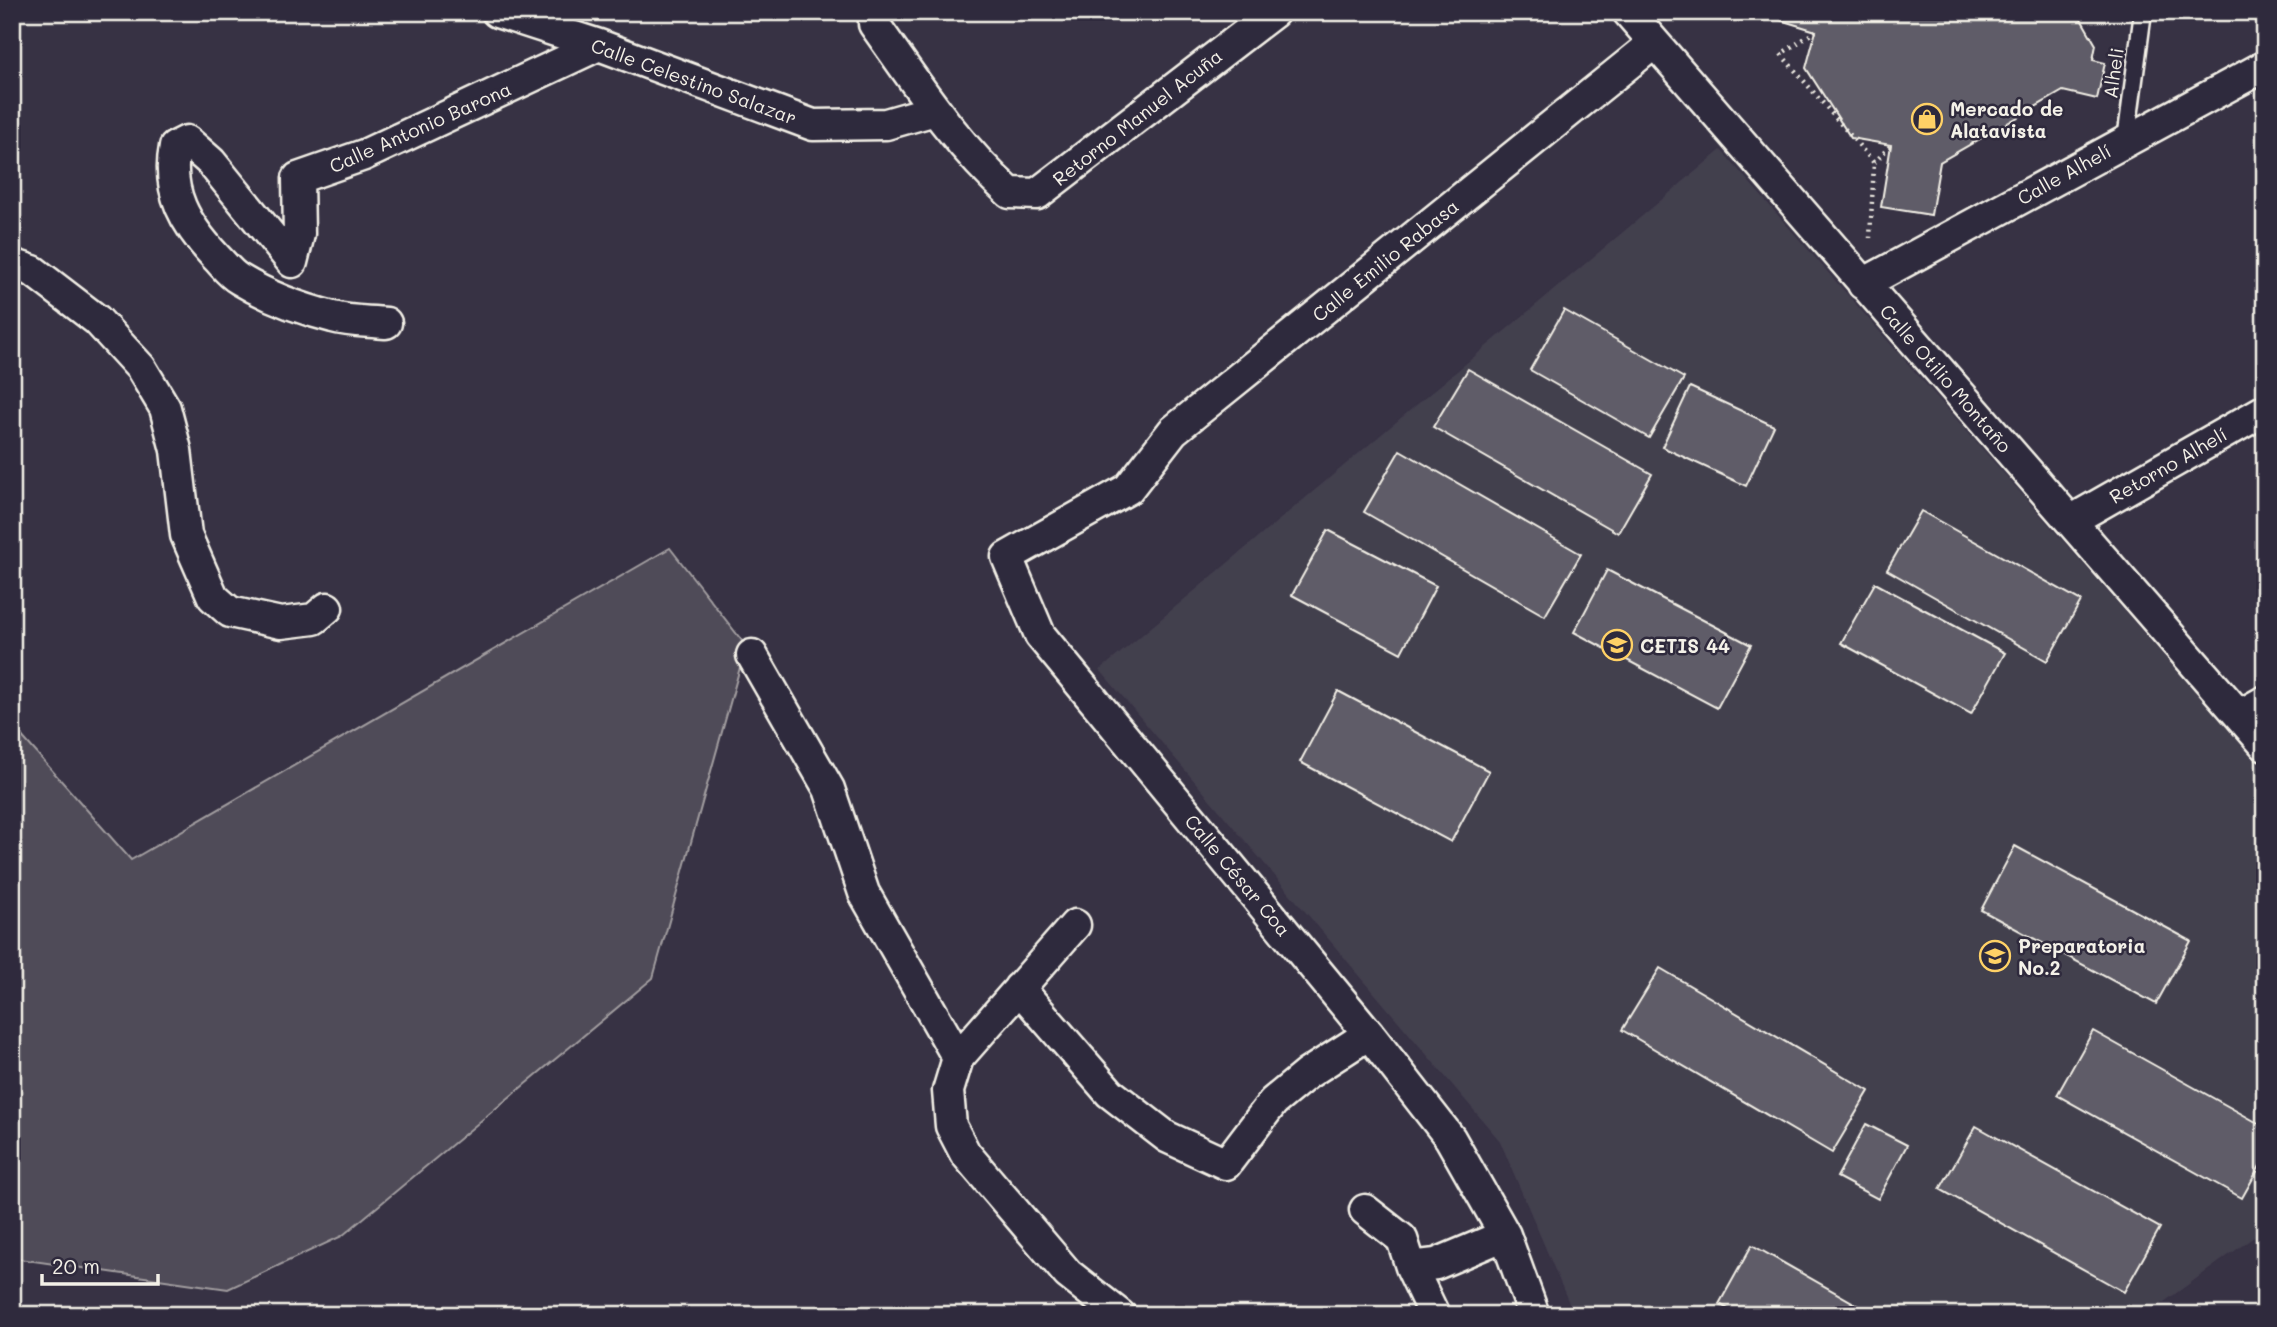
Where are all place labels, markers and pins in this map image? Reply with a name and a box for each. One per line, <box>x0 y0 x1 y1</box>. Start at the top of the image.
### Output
place label: Mercado de Alatavista <box>1950 96 2063 143</box>
shop icon: Mercado de Alatavista <box>1910 102 1944 136</box>
school or university icon: CETIS 44 <box>1600 628 1634 662</box>
place label: CETIS 44 <box>1640 633 1730 658</box>
place label: Preparatoria No.2 <box>2018 933 2145 980</box>
school or university icon: Preparatoria No.2 <box>1978 939 2012 973</box>

